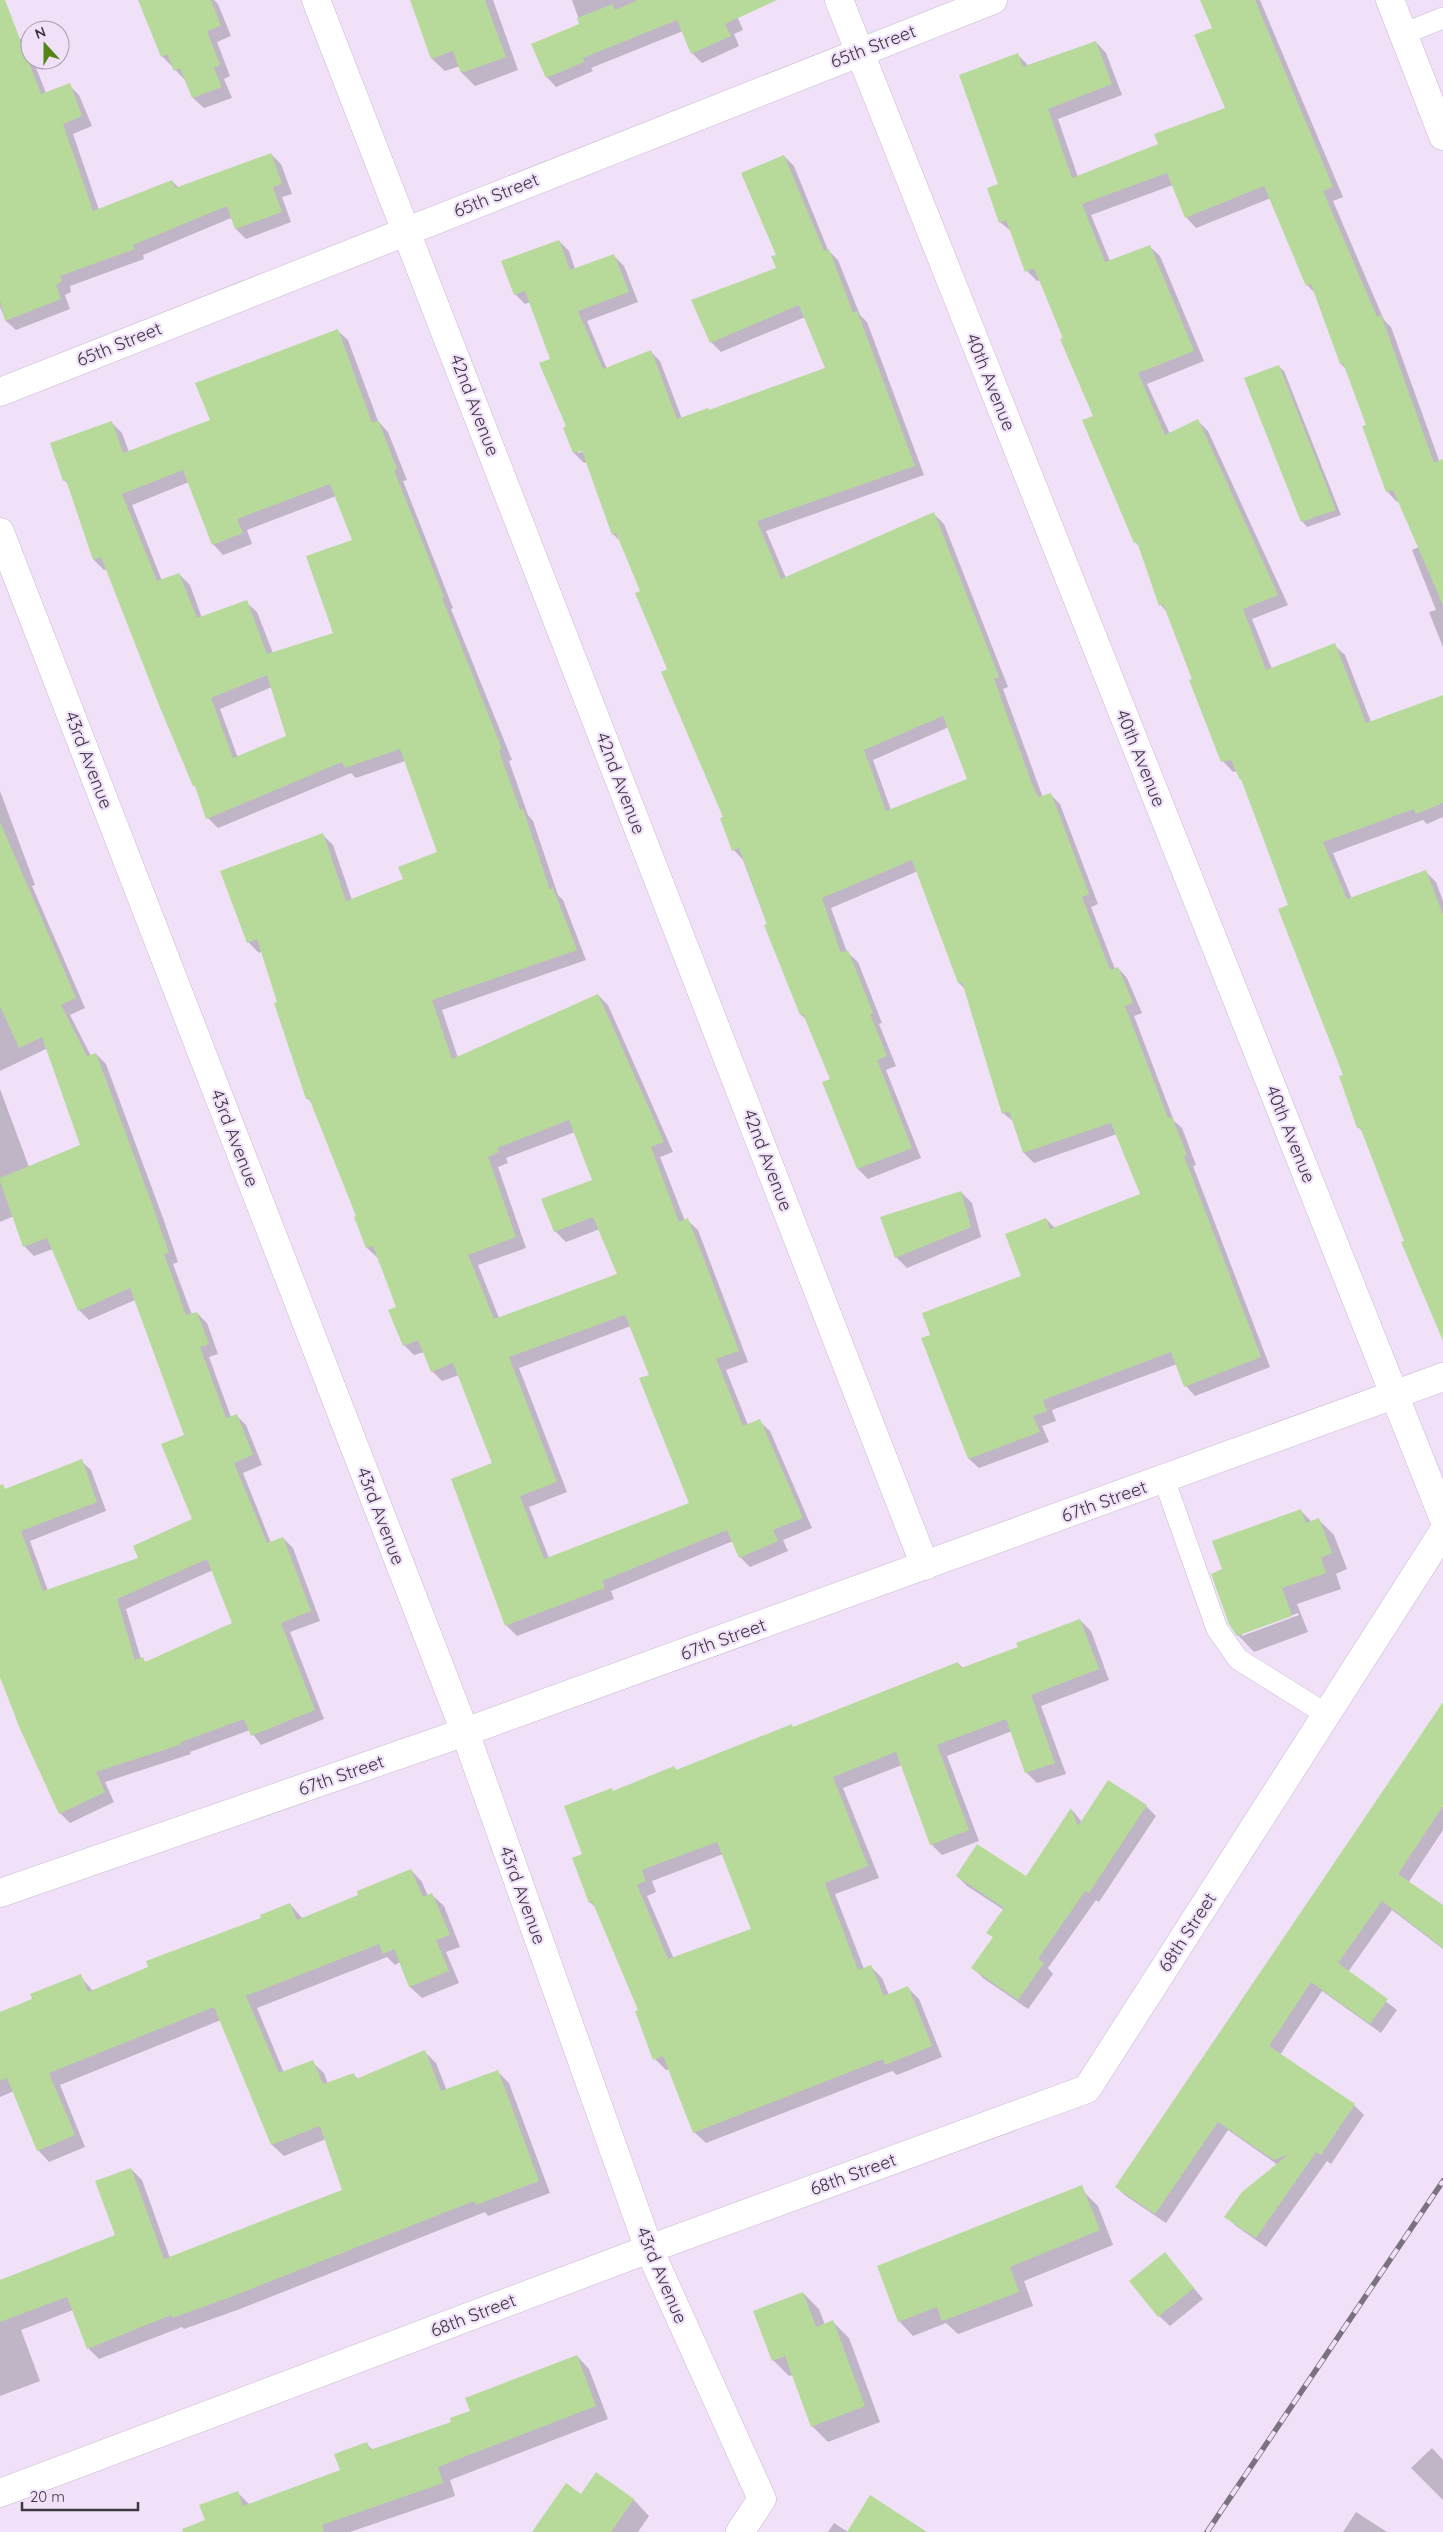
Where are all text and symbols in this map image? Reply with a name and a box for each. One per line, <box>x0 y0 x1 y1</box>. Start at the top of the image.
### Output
street label: 65th Street <box>827 19 919 73</box>
north arrow <box>20 20 70 70</box>
text: N <box>32 23 48 43</box>
street label: 65th Street <box>450 167 542 223</box>
street label: 65th Street <box>73 316 165 372</box>
street label: 40th Avenue <box>961 330 1021 434</box>
street label: 42nd Avenue <box>445 351 505 459</box>
street label: 40th Avenue <box>1111 706 1171 810</box>
street label: 43rd Avenue <box>60 708 118 812</box>
street label: 42nd Avenue <box>591 729 651 837</box>
street label: 40th Avenue <box>1261 1082 1321 1186</box>
street label: 43rd Avenue <box>206 1086 264 1190</box>
street label: 42nd Avenue <box>738 1106 798 1214</box>
street label: 43rd Avenue <box>352 1464 410 1568</box>
street label: 67th Street <box>1058 1475 1150 1527</box>
street label: 67th Street <box>677 1613 769 1665</box>
street label: 67th Street <box>295 1750 387 1800</box>
street label: 43rd Avenue <box>495 1843 551 1947</box>
street label: 68th Street <box>1153 1888 1221 1976</box>
street label: 68th Street <box>807 2148 899 2200</box>
street label: 43rd Avenue <box>631 2223 693 2327</box>
street label: 68th Street <box>427 2288 519 2342</box>
scale bar <box>22 2480 139 2512</box>
text: 20 m <box>30 2487 65 2506</box>

